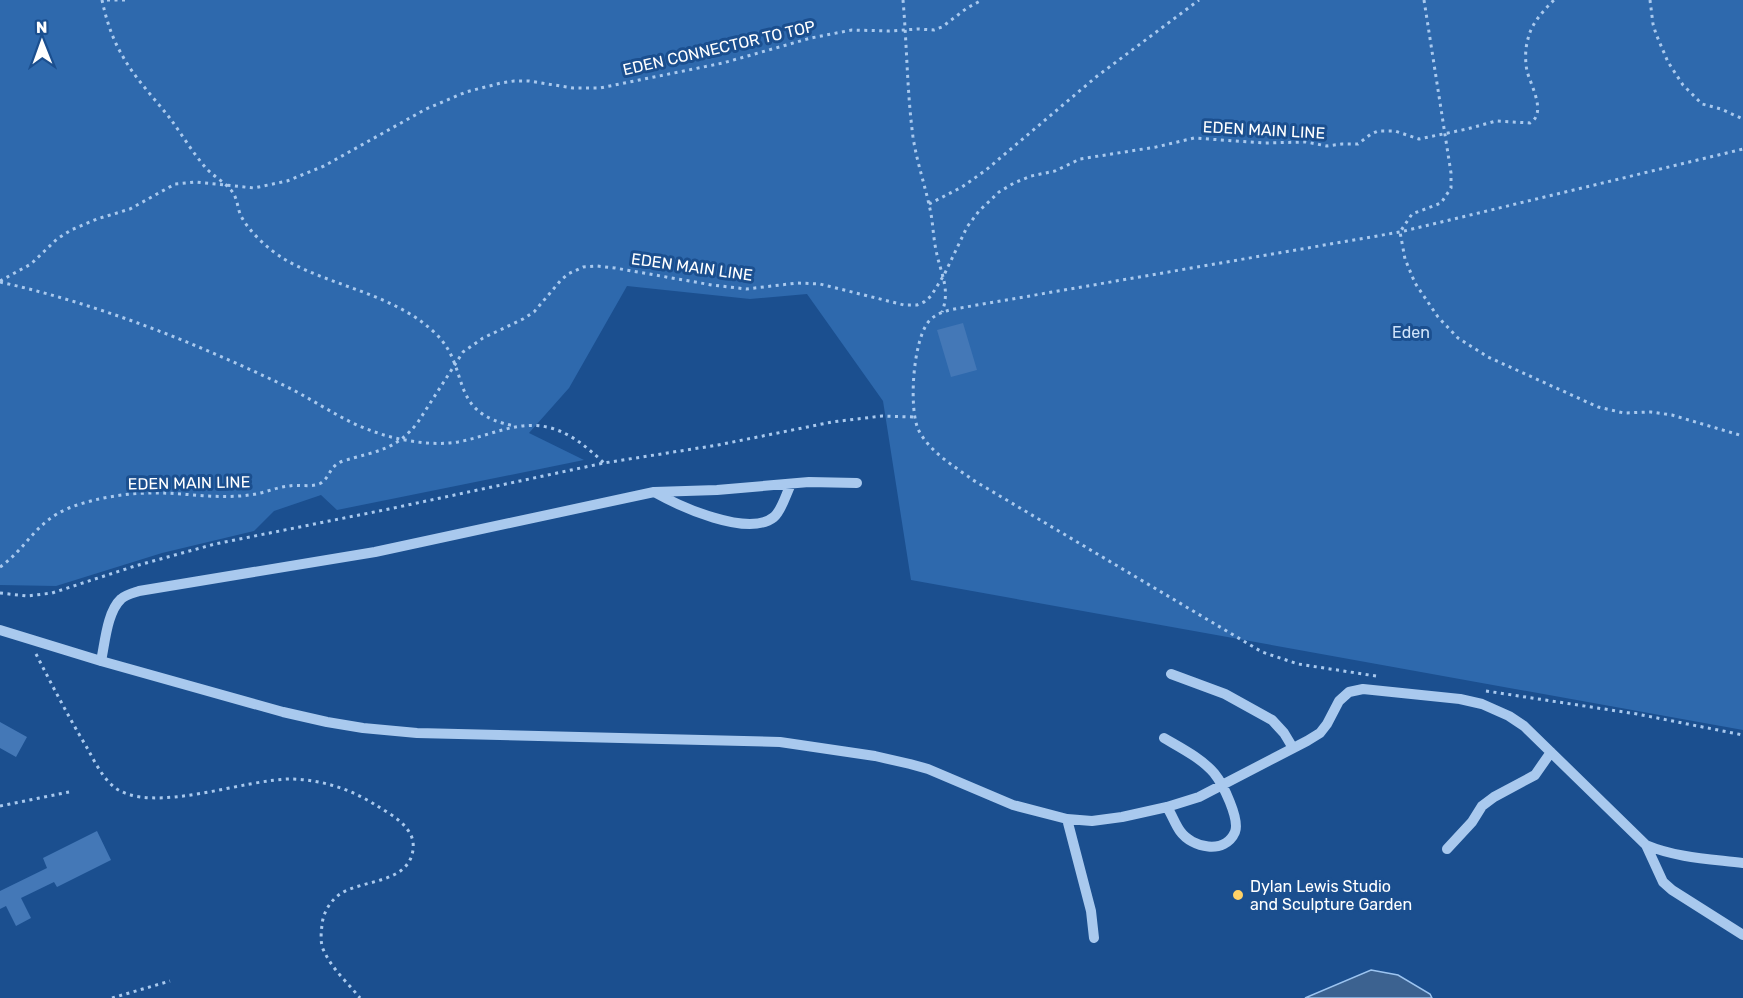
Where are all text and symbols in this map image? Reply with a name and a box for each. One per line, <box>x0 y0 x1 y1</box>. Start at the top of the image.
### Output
north arrow <box>12 12 72 72</box>
street label: EDEN CONNECTOR TO TOP <box>621 17 817 79</box>
text: N <box>36 18 48 37</box>
street label: EDEN MAIN LINE <box>1202 117 1326 143</box>
street label: EDEN MAIN LINE <box>630 249 754 285</box>
park label: Eden <box>1392 323 1430 342</box>
street label: EDEN MAIN LINE <box>128 472 250 494</box>
place label: Dylan Lewis Studio and Sculpture Garden <box>1250 877 1412 914</box>
marker: Dylan Lewis Studio and Sculpture Garden <box>1231 888 1245 902</box>

